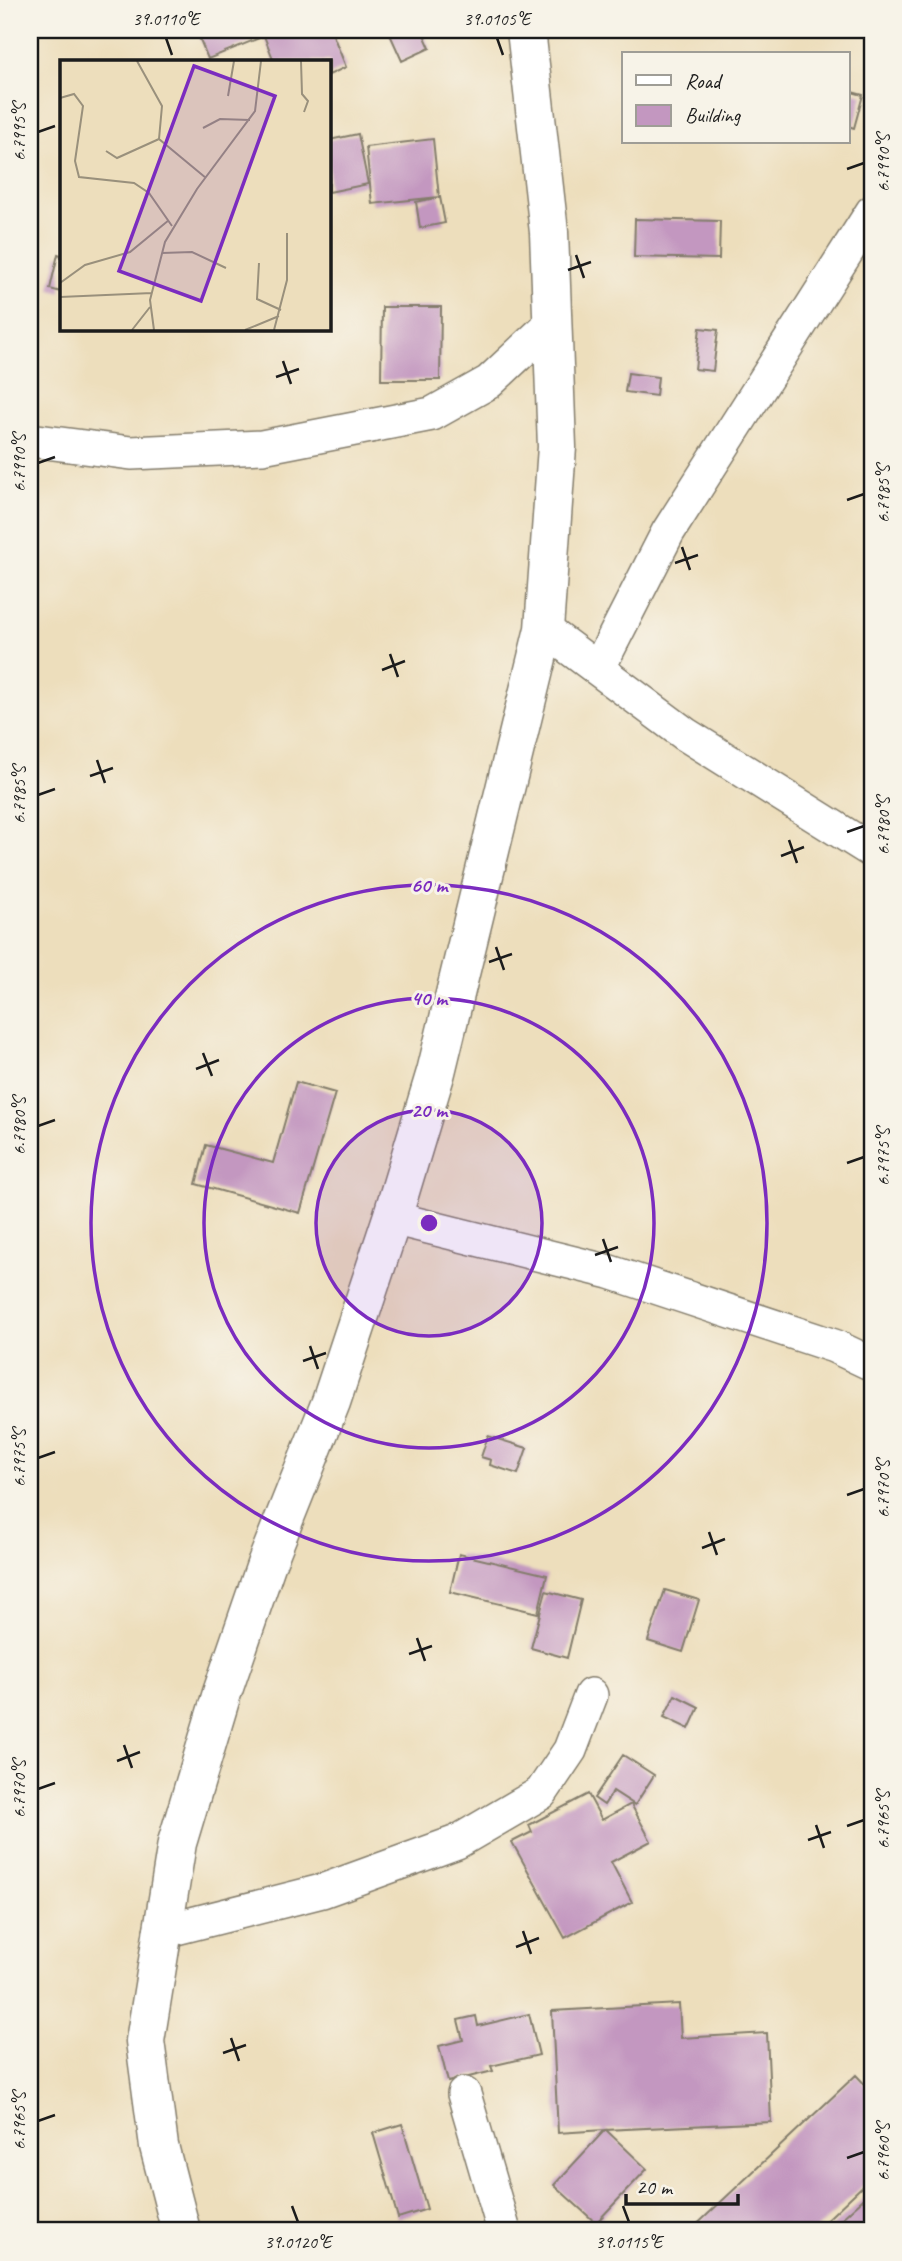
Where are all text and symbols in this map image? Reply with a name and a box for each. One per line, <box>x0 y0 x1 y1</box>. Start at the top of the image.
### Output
text: 39.0110°E <box>133 8 202 30</box>
text: 39.0105°E <box>464 8 533 30</box>
legend <box>622 52 850 144</box>
inset map <box>60 60 331 331</box>
text: Road <box>685 68 724 94</box>
text: 6.7995°S <box>8 100 30 161</box>
text: Building <box>685 102 742 128</box>
text: 6.7990°S <box>872 131 894 192</box>
text: 6.7990°S <box>8 431 30 492</box>
text: 6.7985°S <box>872 462 894 523</box>
text: 6.7985°S <box>8 763 30 824</box>
text: 6.7980°S <box>872 794 894 855</box>
text: 60 m <box>411 872 449 898</box>
text: 40 m <box>411 985 449 1011</box>
text: 6.7980°S <box>8 1094 30 1155</box>
text: 20 m <box>411 1097 449 1123</box>
text: 6.7975°S <box>872 1125 894 1186</box>
centre of rings <box>417 1211 441 1235</box>
text: 6.7975°S <box>8 1426 30 1487</box>
text: 6.7970°S <box>872 1457 894 1518</box>
text: 6.7970°S <box>8 1757 30 1818</box>
text: 6.7965°S <box>872 1788 894 1849</box>
text: 6.7965°S <box>8 2089 30 2150</box>
text: 6.7960°S <box>872 2120 894 2181</box>
scale bar <box>626 2163 738 2207</box>
text: 20 m <box>636 2174 674 2200</box>
text: 39.0120°E <box>265 2231 334 2253</box>
text: 39.0115°E <box>596 2231 665 2253</box>

